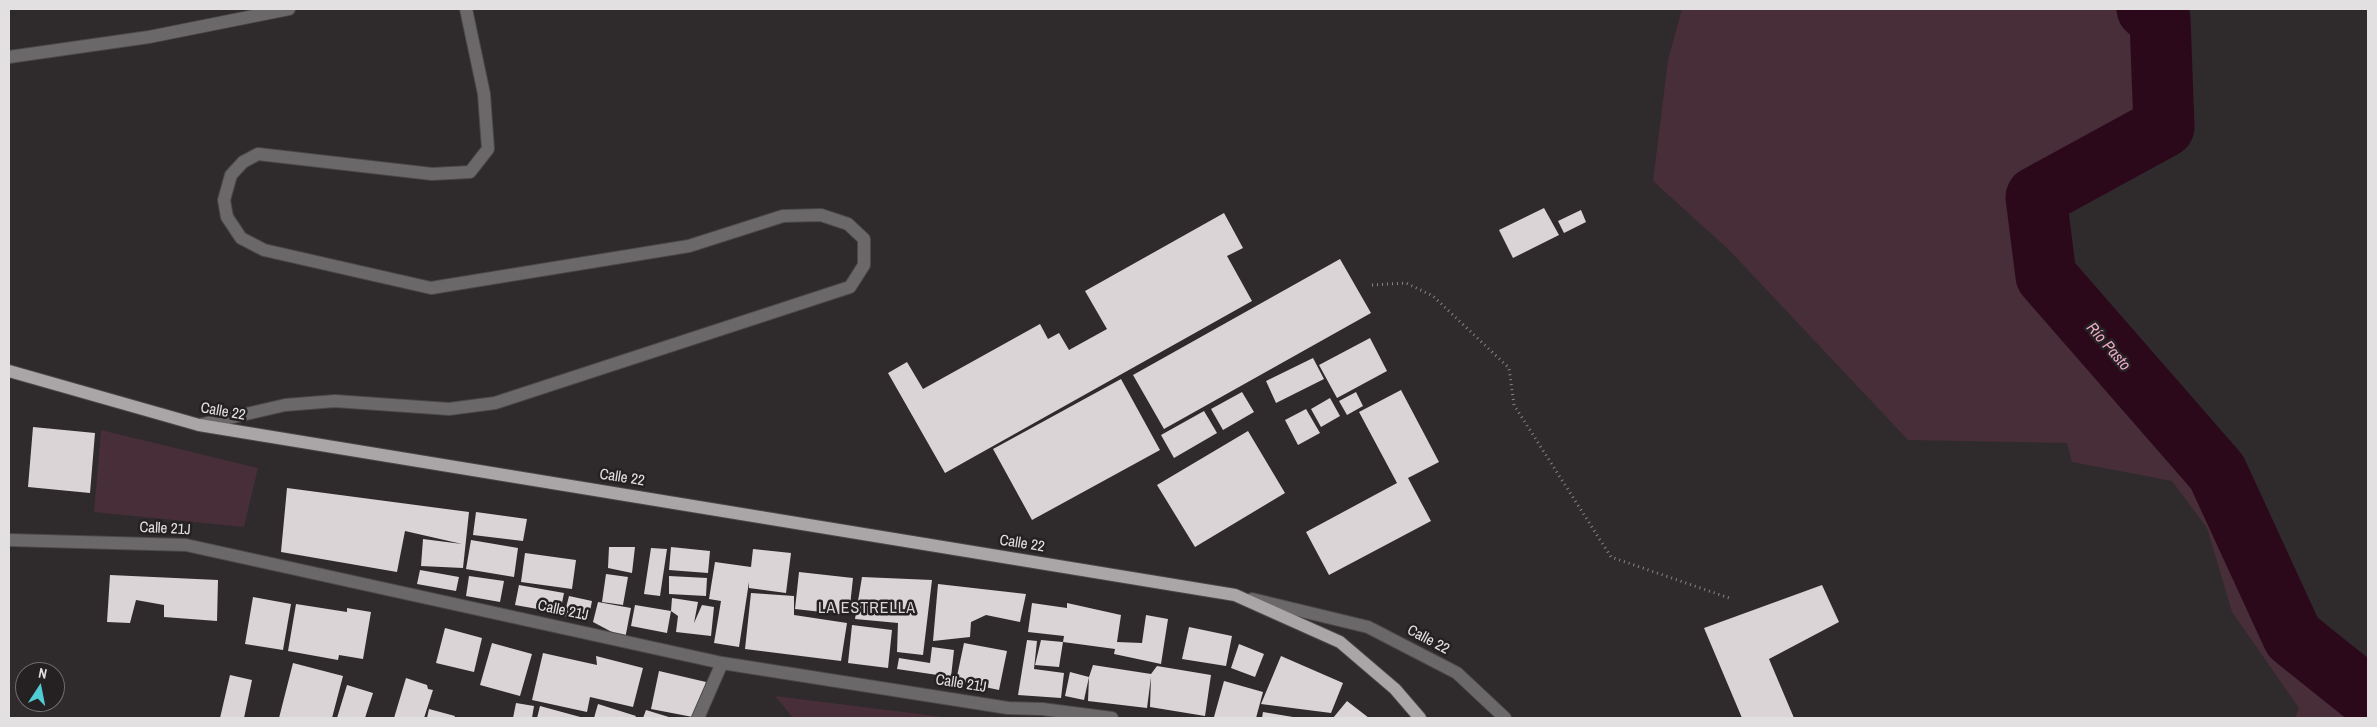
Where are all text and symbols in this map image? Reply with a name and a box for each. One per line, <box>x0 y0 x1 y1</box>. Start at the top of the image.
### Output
water label: Río Pasto <box>2082 319 2134 375</box>
street label: Calle 22 <box>199 399 247 425</box>
street label: Calle 22 <box>598 466 646 490</box>
street label: Calle 21J <box>139 519 191 539</box>
street label: Calle 22 <box>998 532 1046 556</box>
street label: Calle 21J <box>536 597 590 625</box>
district label: LA ESTRELLA <box>817 599 917 619</box>
street label: Calle 22 <box>1404 621 1452 659</box>
north arrow <box>15 662 65 712</box>
text: N <box>37 664 48 683</box>
street label: Calle 21J <box>934 671 988 697</box>

